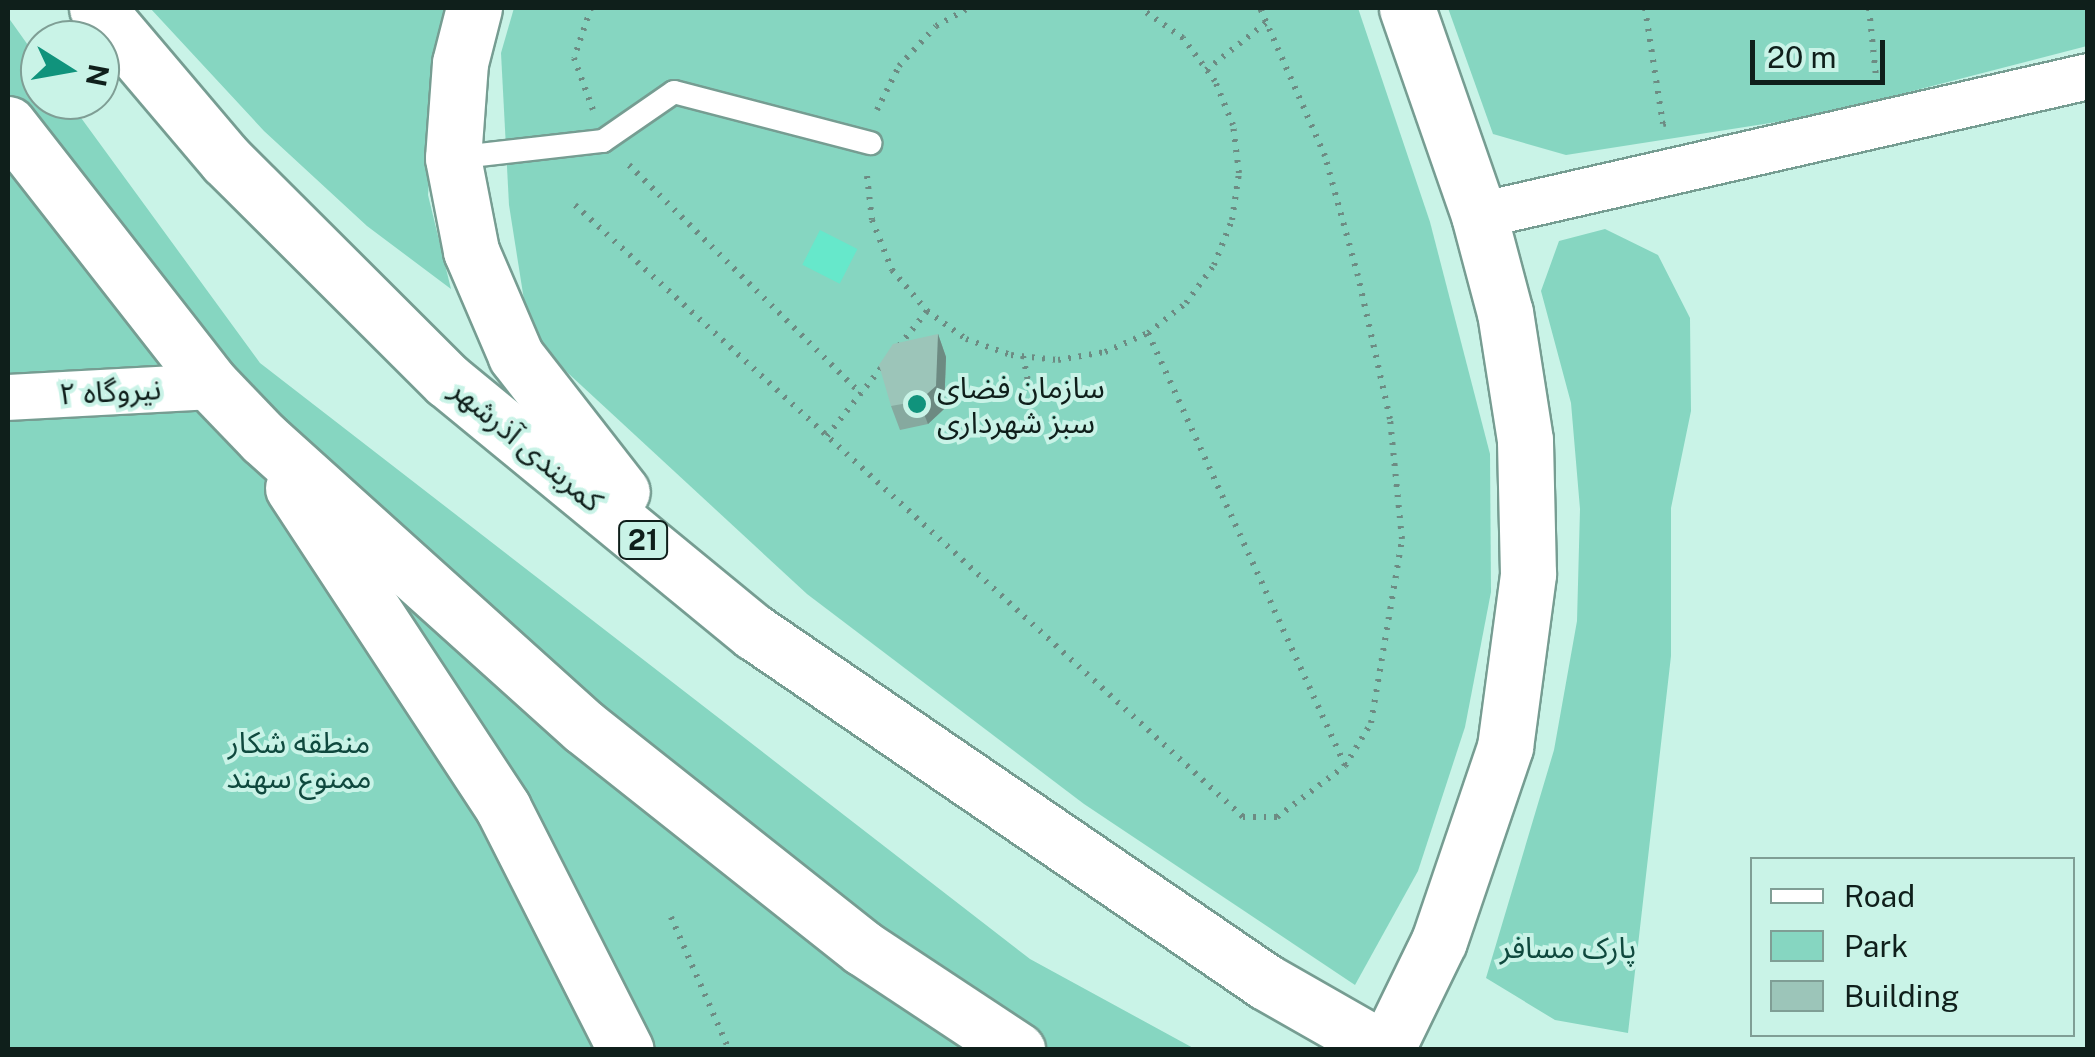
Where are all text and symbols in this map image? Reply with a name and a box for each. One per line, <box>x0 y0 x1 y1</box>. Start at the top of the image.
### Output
north arrow <box>20 20 120 120</box>
scale bar <box>1755 20 1890 82</box>
text: 20 m <box>1767 39 1836 75</box>
text: N <box>80 62 116 89</box>
place label: سازمان فضای سبز شهرداری <box>937 369 1105 440</box>
street label: نیروگاه ۲ <box>58 370 162 412</box>
street label: کمربندی آذرشهر <box>444 371 610 519</box>
marker: سازمان فضای سبز شهرداری <box>906 393 928 415</box>
road number: 21 <box>618 517 668 563</box>
park label: منطقه شکار ممنوع سهند <box>226 724 372 794</box>
legend <box>1750 857 2075 1037</box>
text: Road <box>1844 878 1915 914</box>
text: Park <box>1844 928 1908 964</box>
park label: پارک مسافر <box>1500 929 1636 965</box>
text: Building <box>1844 978 1959 1014</box>

